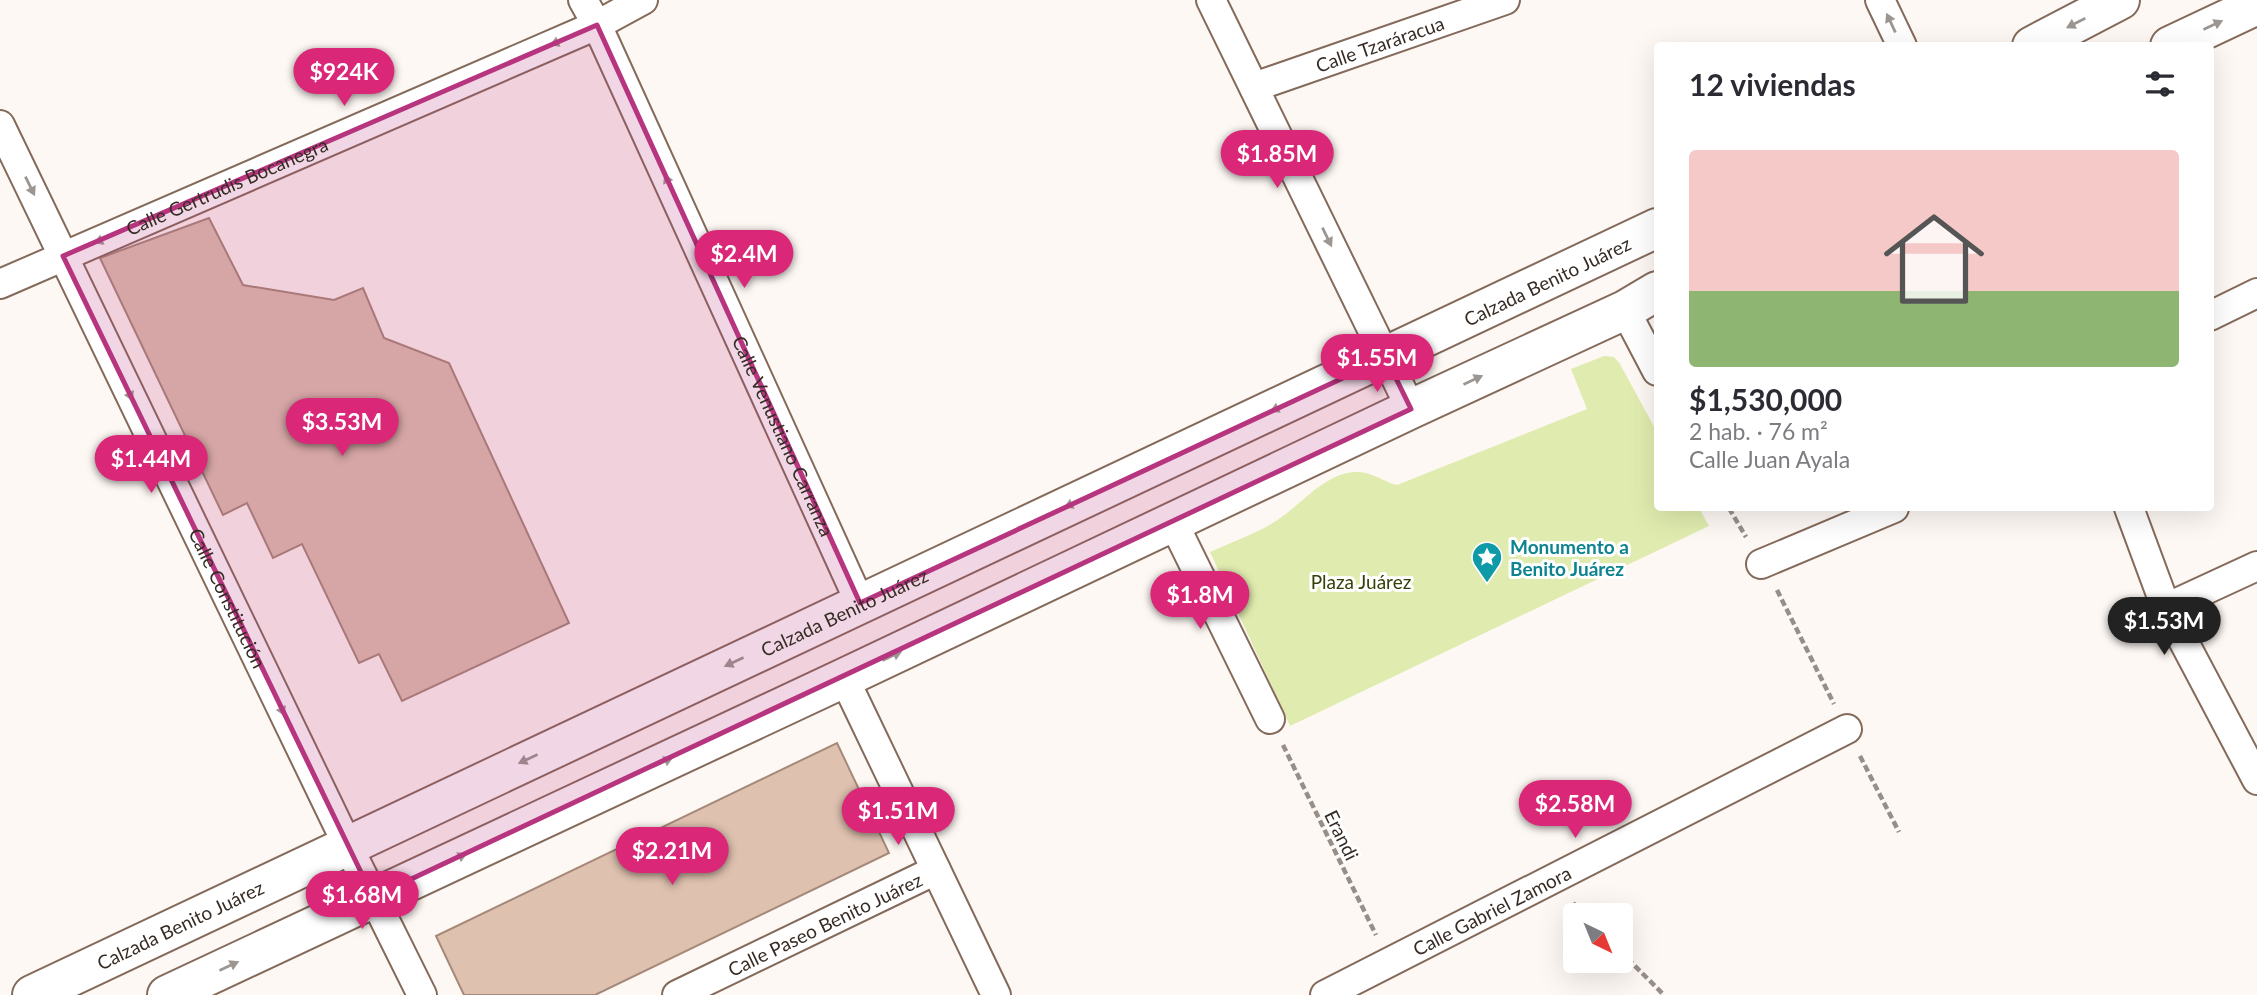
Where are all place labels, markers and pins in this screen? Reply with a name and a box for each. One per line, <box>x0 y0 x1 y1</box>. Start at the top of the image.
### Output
pin: $924K <box>295 48 393 108</box>
pin: $1.85M <box>1220 130 1334 190</box>
pin: $2.4M <box>695 230 793 290</box>
pin: $1.55M <box>1320 334 1434 394</box>
pin: $3.53M <box>285 398 399 458</box>
pin: $1.44M <box>94 435 208 495</box>
place label: Monumento a Benito Juárez <box>1510 535 1629 580</box>
place icon: Monumento a Benito Juárez <box>1470 540 1504 584</box>
pin: $1.8M <box>1151 572 1249 631</box>
pin: $1.53M <box>2107 598 2221 657</box>
pin: $2.58M <box>1518 780 1632 840</box>
pin: $1.51M <box>841 788 955 847</box>
pin: $2.21M <box>615 828 729 887</box>
pin: $1.68M <box>305 872 419 931</box>

